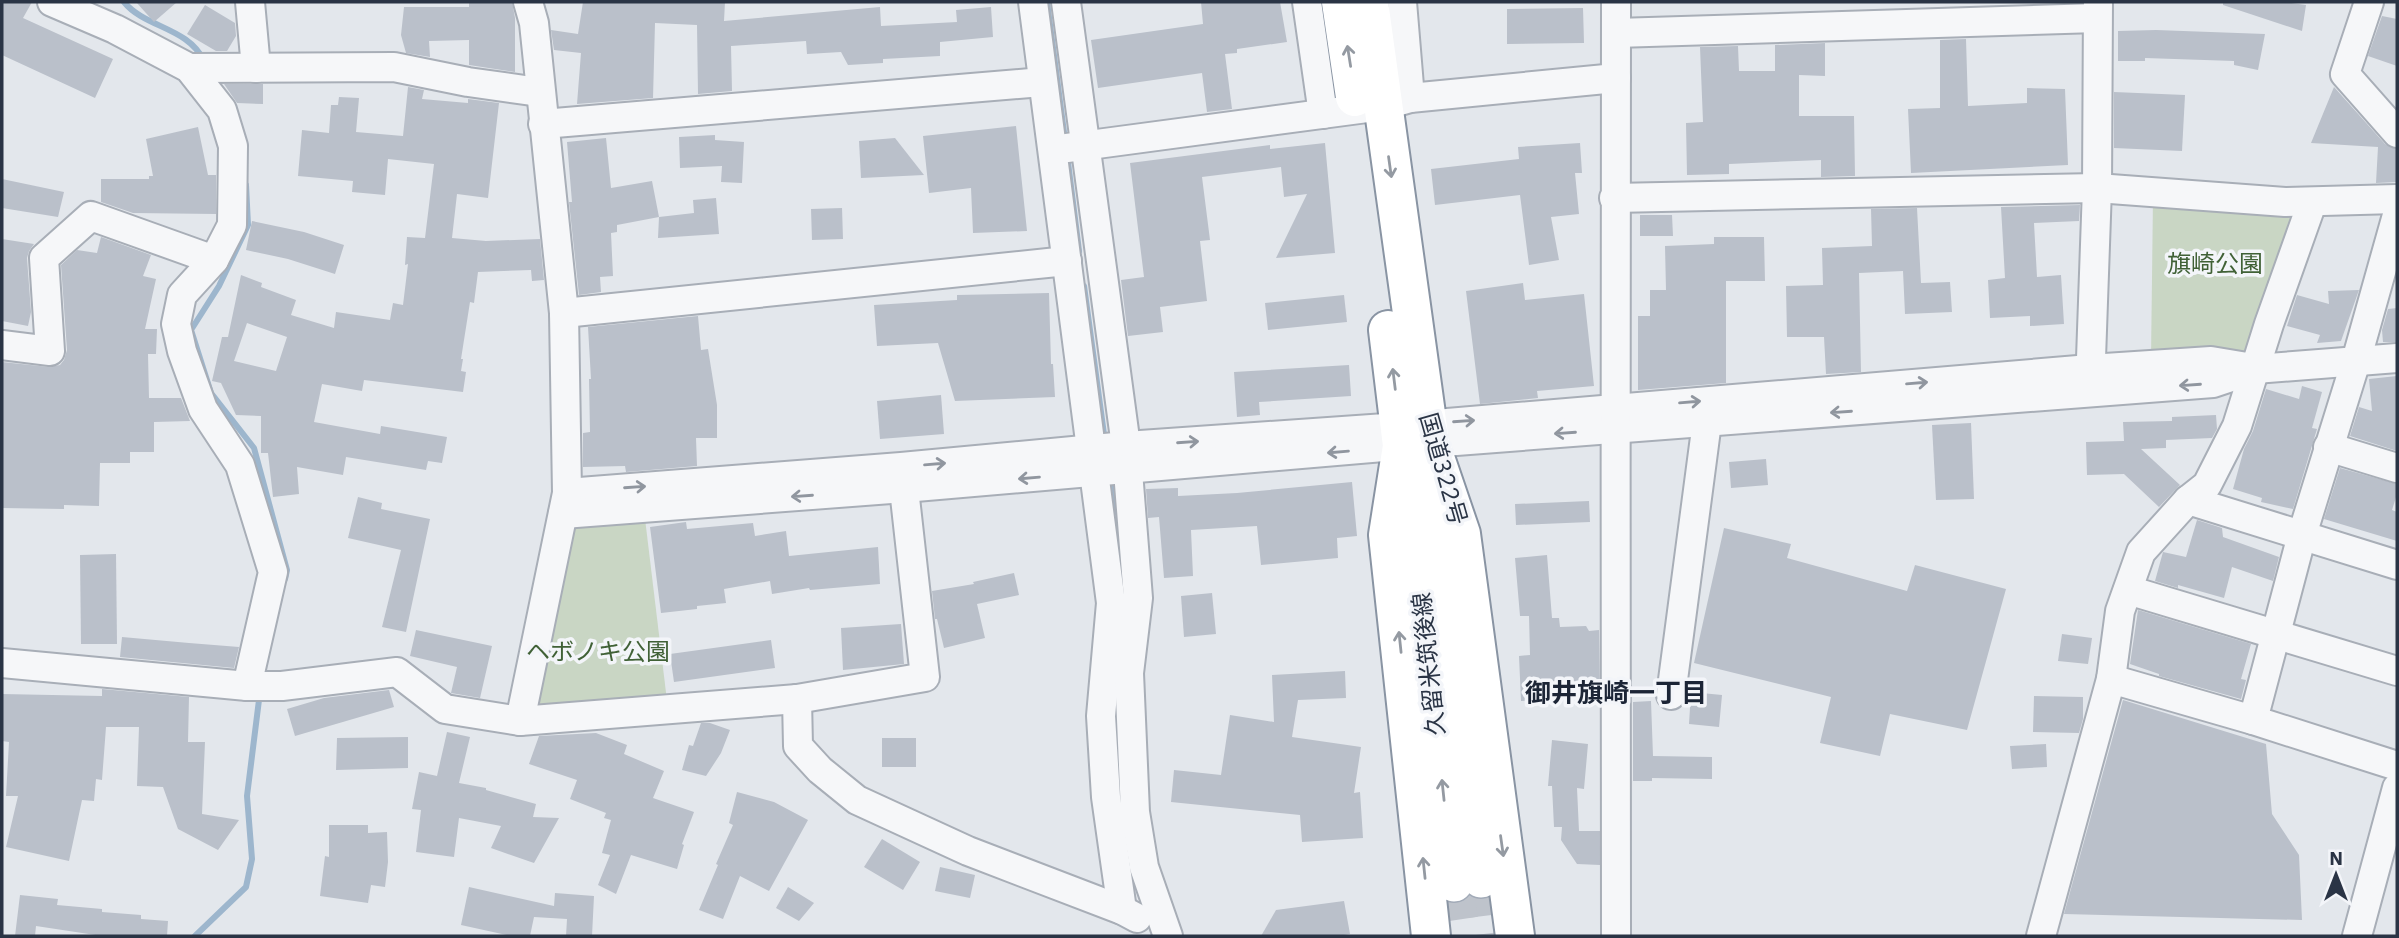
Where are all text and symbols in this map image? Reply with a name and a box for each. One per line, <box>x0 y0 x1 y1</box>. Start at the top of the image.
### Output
one-way arrow <box>1342 45 1355 68</box>
one-way arrow <box>1384 155 1397 177</box>
park label: 旗崎公園 <box>2167 247 2263 279</box>
one-way arrow <box>1387 368 1400 391</box>
one-way arrow <box>1905 376 1928 389</box>
one-way arrow <box>2179 379 2201 392</box>
one-way arrow <box>1679 395 1701 408</box>
one-way arrow <box>1830 406 1852 419</box>
street label: 国道322号 <box>1413 409 1475 529</box>
one-way arrow <box>1452 414 1475 427</box>
one-way arrow <box>1554 427 1577 440</box>
one-way arrow <box>1176 435 1199 448</box>
one-way arrow <box>1327 446 1350 459</box>
one-way arrow <box>923 457 946 470</box>
one-way arrow <box>1018 472 1040 485</box>
one-way arrow <box>623 481 646 494</box>
one-way arrow <box>791 490 814 503</box>
street label: 久留米筑後線 <box>1405 591 1451 737</box>
one-way arrow <box>1393 631 1406 654</box>
park label: ヘボノキ公園 <box>526 635 670 667</box>
district label: 御井旗崎一丁目 <box>1525 675 1707 709</box>
one-way arrow <box>1437 780 1450 802</box>
one-way arrow <box>1496 835 1509 857</box>
north arrow <box>2301 840 2371 910</box>
text: N <box>2329 846 2343 870</box>
one-way arrow <box>1417 858 1430 880</box>

